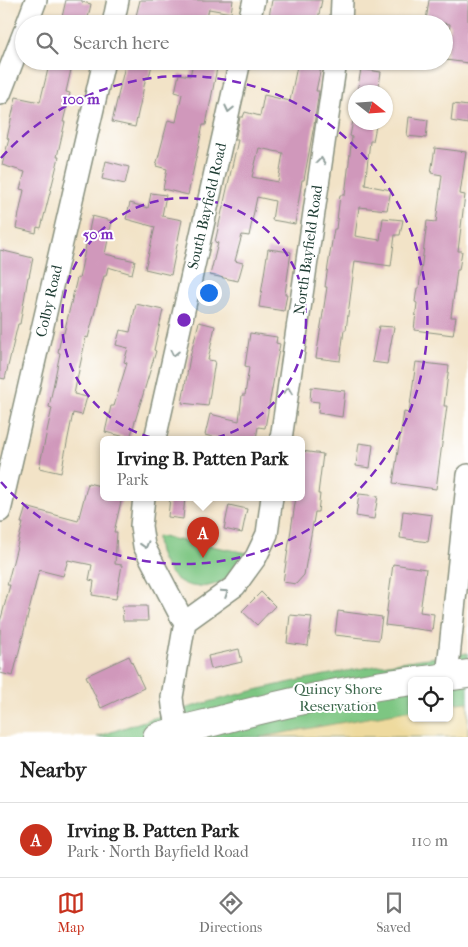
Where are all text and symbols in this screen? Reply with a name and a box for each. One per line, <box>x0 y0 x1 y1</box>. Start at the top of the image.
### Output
search box <box>15 15 453 70</box>
icon: search <box>33 29 61 57</box>
text: Search here <box>73 32 169 54</box>
north arrow <box>348 85 393 130</box>
text: 100 m <box>62 90 100 108</box>
one-way arrow <box>224 104 235 113</box>
street label: South Bayfield Road <box>184 140 231 271</box>
one-way arrow <box>316 157 326 165</box>
street label: North Bayfield Road <box>290 183 326 316</box>
text: 50 m <box>83 225 114 243</box>
street label: Colby Road <box>32 262 66 339</box>
your location <box>196 280 222 306</box>
centre of rings <box>175 311 193 329</box>
one-way arrow <box>169 348 180 357</box>
one-way arrow <box>282 387 293 395</box>
popup <box>100 436 305 501</box>
text: Irving B. Patten Park <box>117 448 288 470</box>
text: Park <box>117 470 148 489</box>
pin: A <box>187 517 219 558</box>
one-way arrow <box>139 541 150 549</box>
one-way arrow <box>219 590 228 600</box>
map controls <box>408 677 453 722</box>
button: locate <box>408 677 453 722</box>
park label: Quincy Shore Reservation <box>294 680 383 715</box>
text: Nearby <box>20 758 86 782</box>
text: Irving B. Patten Park <box>67 820 239 842</box>
text: A <box>31 831 41 850</box>
text: 110 m <box>411 831 448 850</box>
text: Park · North Bayfield Road <box>67 842 249 861</box>
tab: Map <box>57 889 85 936</box>
tab: Directions <box>199 889 262 936</box>
tab: Saved <box>376 889 411 936</box>

